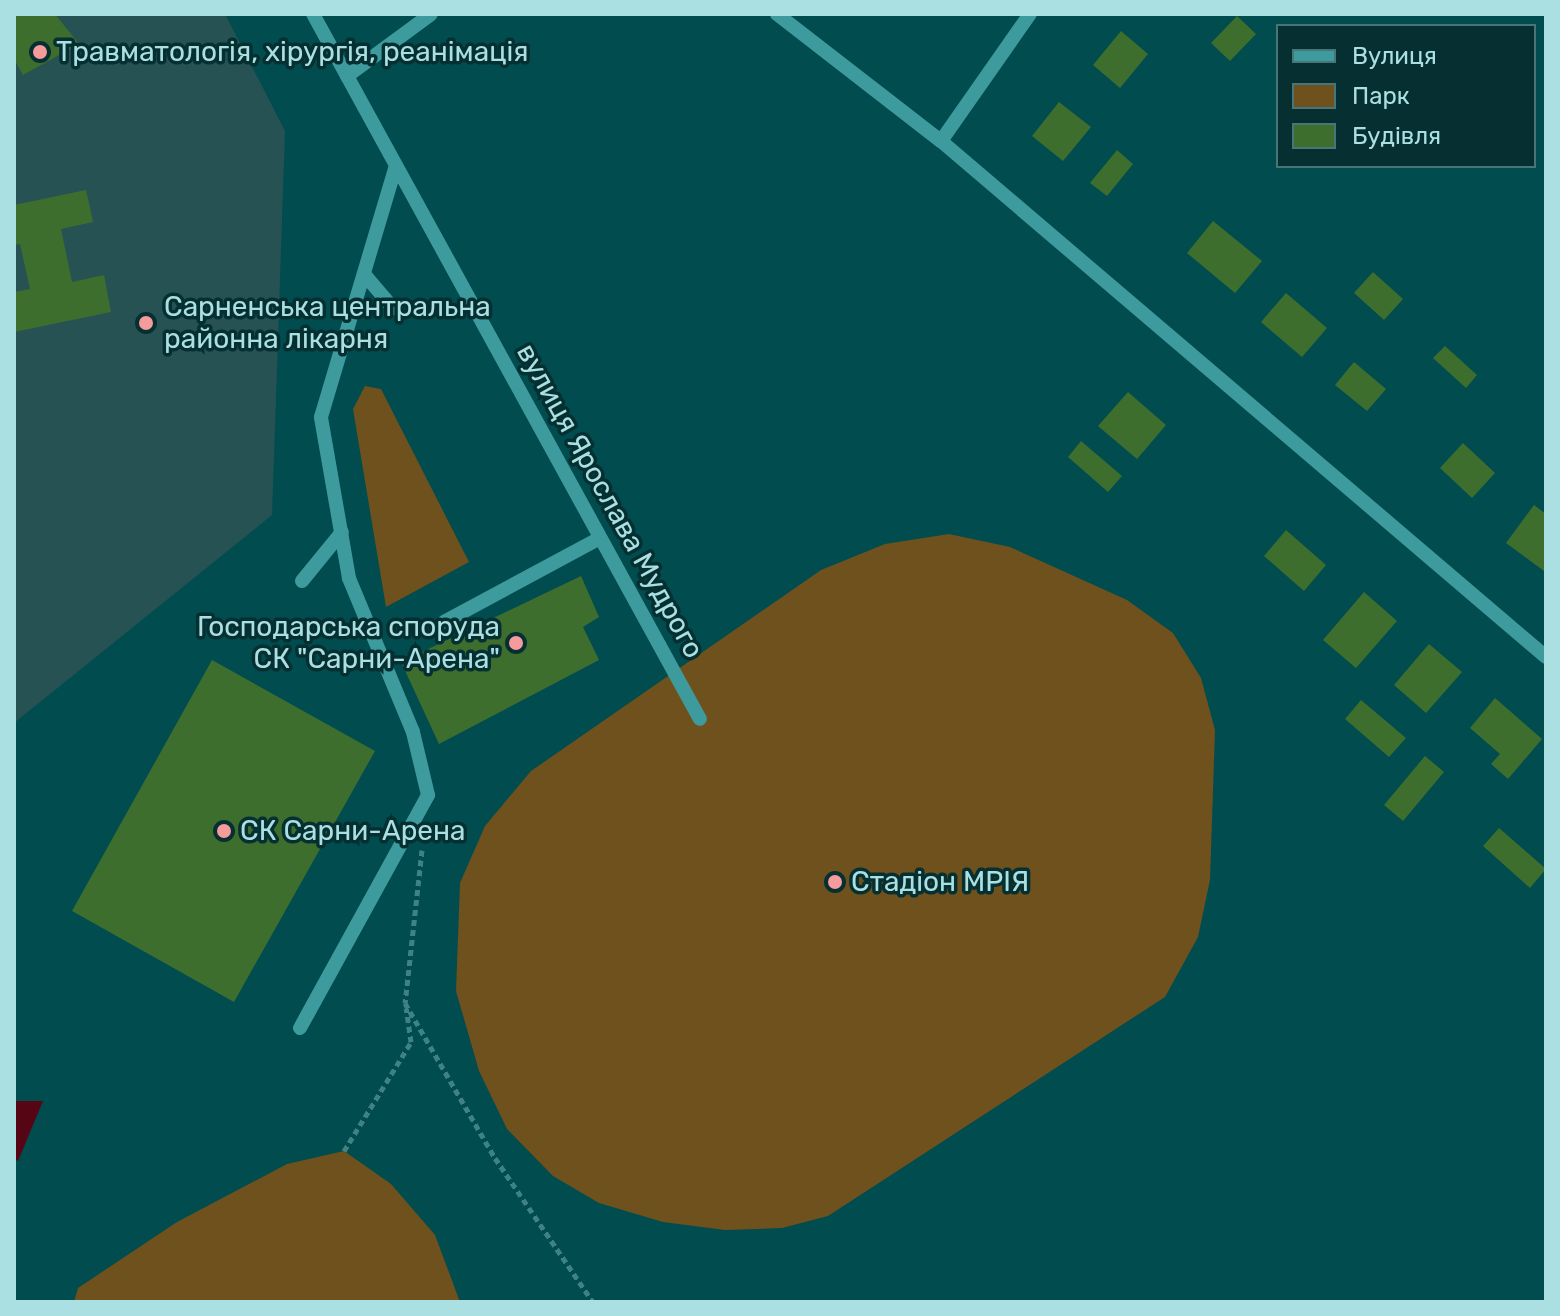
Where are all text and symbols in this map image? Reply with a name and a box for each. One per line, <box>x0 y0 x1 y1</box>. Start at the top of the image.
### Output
legend <box>1276 24 1536 168</box>
place label: Травматологія, хірургія, реанімація <box>56 35 528 69</box>
text: Вулиця <box>1352 42 1437 70</box>
marker: Травматологія, хірургія, реанімація <box>31 43 49 61</box>
text: Парк <box>1352 82 1410 110</box>
text: Будівля <box>1352 122 1441 150</box>
place label: Сарненська центральна районна лікарня <box>164 290 491 356</box>
marker: Сарненська центральна районна лікарня <box>135 312 157 334</box>
street label: вулиця Ярослава Мудрого <box>509 338 711 664</box>
place label: Господарська споруда СК "Сарни-Арена" <box>197 610 500 676</box>
marker: Господарська споруда СК "Сарни-Арена" <box>507 634 525 652</box>
place label: СК Сарни-Арена <box>240 814 466 848</box>
marker: СК Сарни-Арена <box>215 822 233 840</box>
place label: Стадіон МРІЯ <box>851 865 1029 899</box>
marker: Стадіон МРІЯ <box>826 873 844 891</box>

